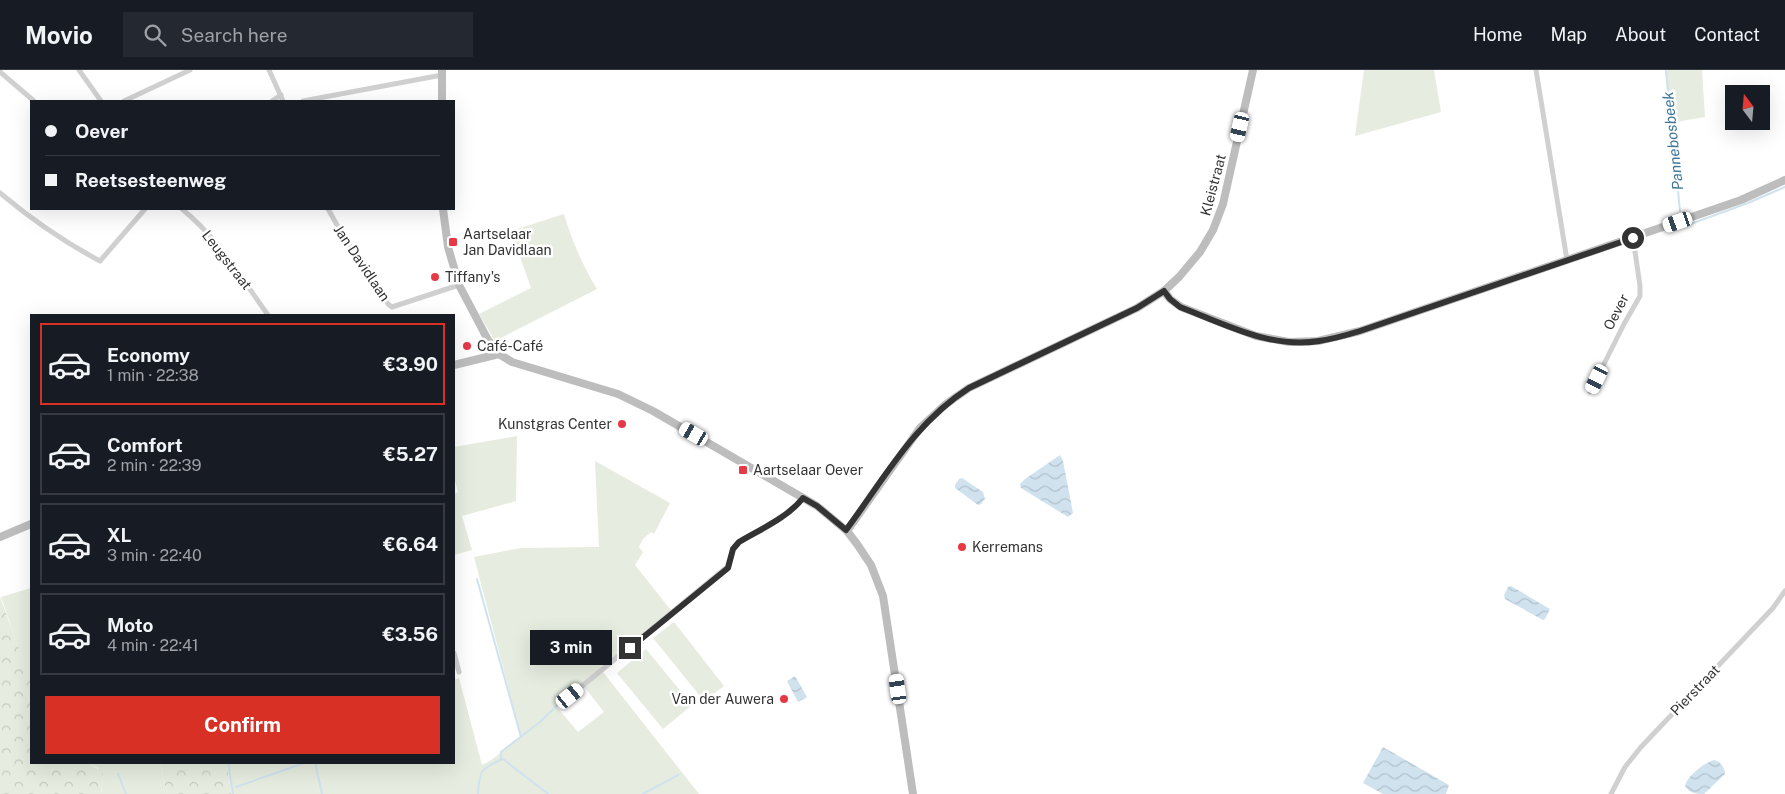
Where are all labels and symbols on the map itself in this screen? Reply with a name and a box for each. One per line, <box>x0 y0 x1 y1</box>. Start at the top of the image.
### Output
north arrow <box>1725 85 1770 130</box>
water label: Pannebosbeek <box>1659 90 1686 191</box>
car <box>1229 111 1250 143</box>
street label: Kleistraat <box>1197 152 1229 218</box>
car <box>1661 210 1694 234</box>
street label: Jan Davidlaan <box>331 222 393 304</box>
place label: Aartselaar Jan Davidlaan <box>463 226 552 258</box>
street label: Leugstraat <box>199 227 255 293</box>
route start <box>1622 227 1644 249</box>
marker: Aartselaar Jan Davidlaan <box>447 236 459 248</box>
place label: Tiffany's <box>445 269 500 285</box>
marker: Tiffany's <box>429 271 441 283</box>
street label: Oever <box>1600 291 1632 333</box>
place label: Café-Café <box>477 338 543 354</box>
marker: Café-Café <box>461 340 473 352</box>
car <box>1583 362 1610 396</box>
place label: Kunstgras Center <box>498 416 612 432</box>
marker: Kunstgras Center <box>616 418 628 430</box>
car <box>677 420 710 448</box>
place label: Aartselaar Oever <box>753 462 863 478</box>
marker: Aartselaar Oever <box>737 464 749 476</box>
place label: Kerremans <box>972 539 1043 555</box>
marker: Kerremans <box>956 541 968 553</box>
callout: 3 min <box>530 630 612 666</box>
route end <box>619 637 641 659</box>
street label: Pierstraat <box>1667 661 1723 719</box>
car <box>888 673 907 705</box>
car <box>553 681 586 711</box>
place label: Van der Auwera <box>671 691 774 707</box>
marker: Van der Auwera <box>778 693 790 705</box>

